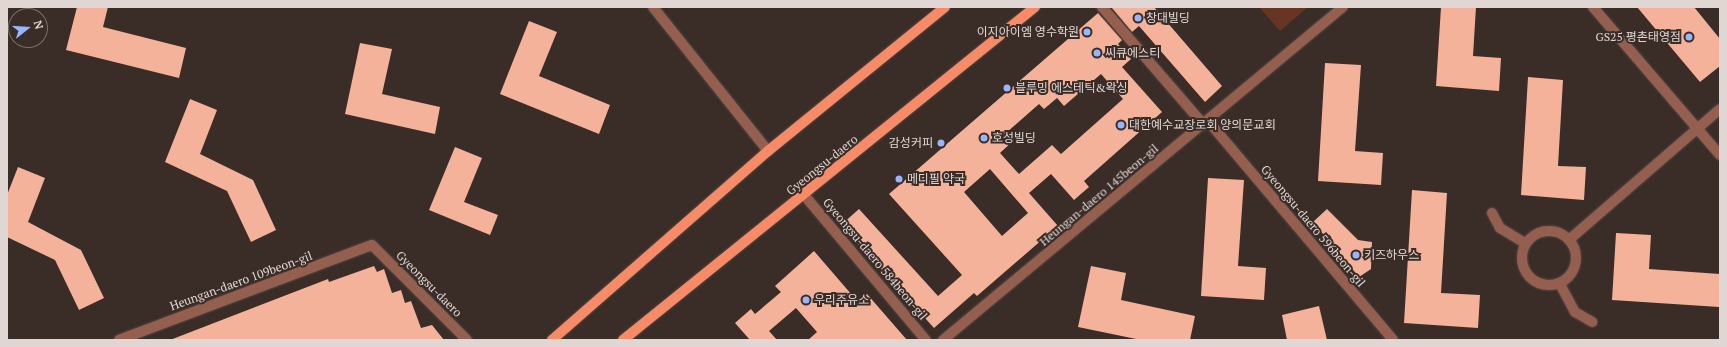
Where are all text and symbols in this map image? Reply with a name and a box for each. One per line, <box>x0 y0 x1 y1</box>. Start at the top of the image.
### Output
north arrow <box>8 8 48 48</box>
place label: 창대빌딩 <box>1146 11 1190 25</box>
marker: 창대빌딩 <box>1133 13 1143 23</box>
text: N <box>31 19 46 31</box>
place label: 이지아이엠 영수학원 <box>977 25 1079 39</box>
marker: 이지아이엠 영수학원 <box>1082 27 1092 37</box>
place label: GS25 평촌태영점 <box>1595 30 1681 44</box>
marker: GS25 평촌태영점 <box>1684 32 1694 42</box>
place label: 씨큐에스티 <box>1105 46 1160 60</box>
marker: 씨큐에스티 <box>1092 48 1102 58</box>
place label: 블루밍 에스테틱&왁싱 <box>1015 81 1128 95</box>
marker: 블루밍 에스테틱&왁싱 <box>1002 83 1012 93</box>
place label: 대한예수교장로회 양의문교회 <box>1129 118 1275 132</box>
marker: 대한예수교장로회 양의문교회 <box>1116 120 1126 130</box>
place label: 호성빌딩 <box>992 131 1036 145</box>
street label: Gyeongsu-daero <box>784 132 860 198</box>
marker: 호성빌딩 <box>979 133 989 143</box>
place label: 감성커피 <box>889 136 933 150</box>
marker: 감성커피 <box>936 138 946 148</box>
street label: Heungan-daero 145beon-gil <box>1037 141 1161 249</box>
street label: Gyeongsu-daero 596beon-gil <box>1258 162 1368 290</box>
place label: 메디필 약국 <box>907 172 965 186</box>
marker: 메디필 약국 <box>894 174 904 184</box>
street label: Gyeongsu-daero 584beon-gil <box>820 195 930 323</box>
street label: Gyeongsu-daero <box>393 248 465 320</box>
place label: 키즈하우스 <box>1364 248 1419 262</box>
street label: Heungan-daero 109beon-gil <box>168 249 314 313</box>
marker: 키즈하우스 <box>1351 250 1361 260</box>
place label: 우리주유소 <box>814 293 869 307</box>
marker: 우리주유소 <box>801 295 811 305</box>

